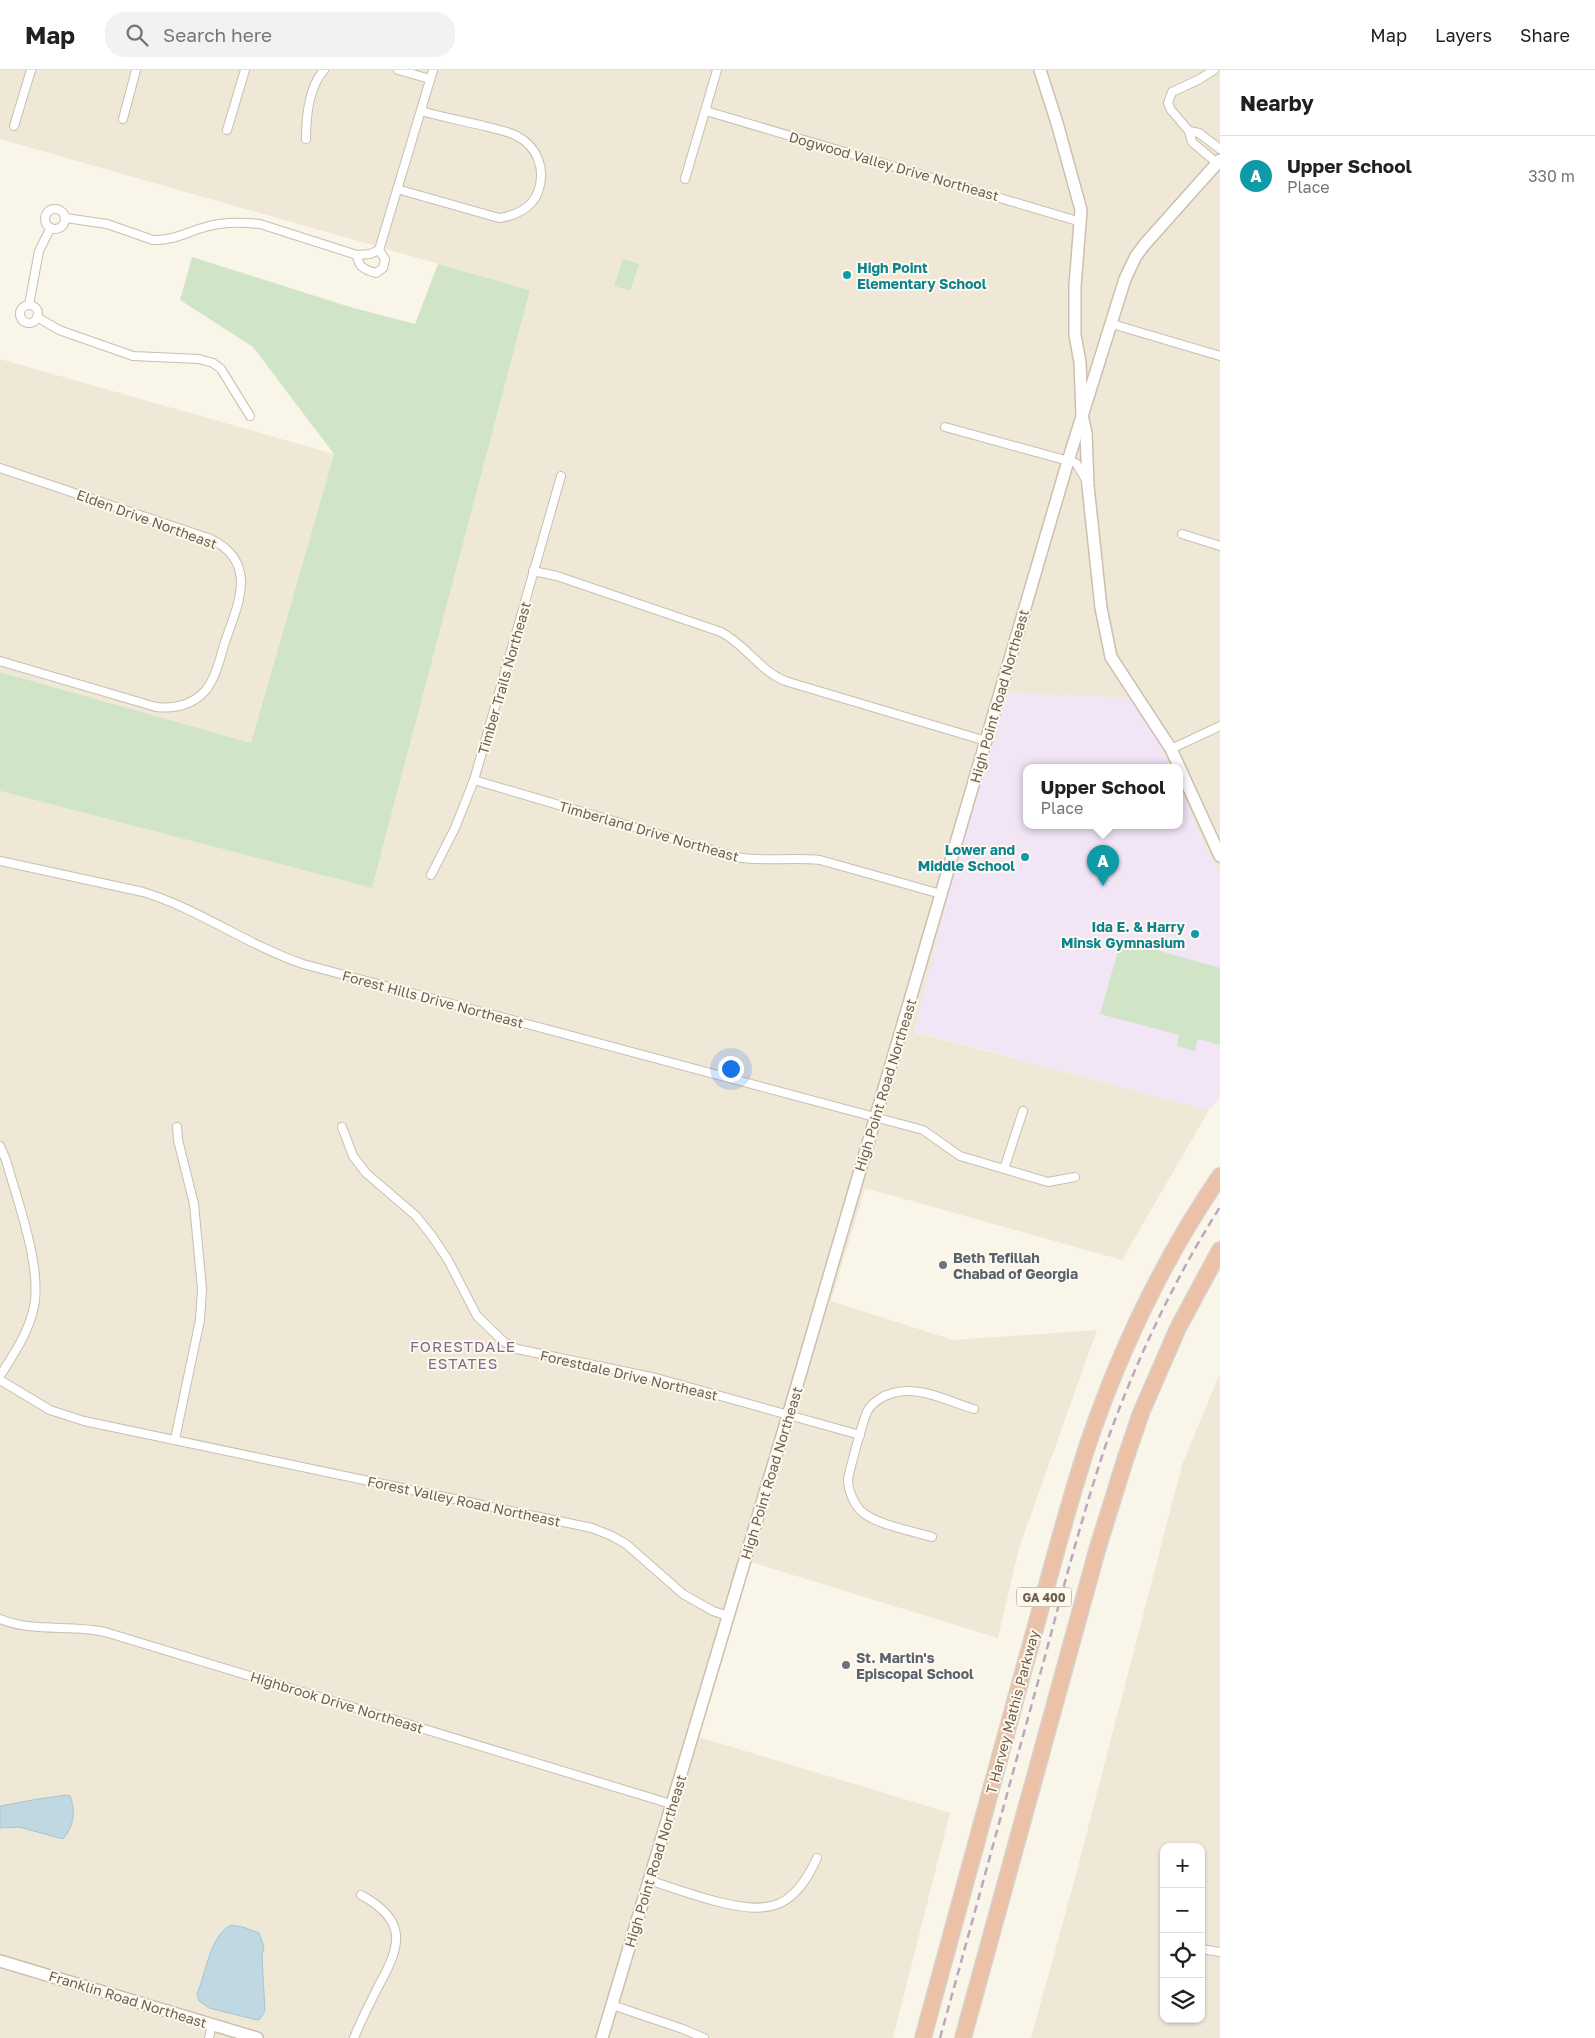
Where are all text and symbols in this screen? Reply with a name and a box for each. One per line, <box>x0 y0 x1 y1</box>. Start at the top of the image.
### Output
search box <box>105 12 455 57</box>
text: Map <box>25 20 75 49</box>
icon: search <box>123 21 151 49</box>
text: Search here <box>163 23 272 46</box>
text: Map <box>1370 24 1407 46</box>
text: Layers <box>1435 24 1492 46</box>
text: Share <box>1520 24 1570 46</box>
text: Nearby <box>1240 90 1314 116</box>
street label: Dogwood Valley Drive Northeast <box>787 128 1001 204</box>
text: Upper School <box>1287 154 1412 177</box>
text: A <box>1250 166 1262 186</box>
text: 330 m <box>1528 166 1575 186</box>
text: Place <box>1287 177 1330 197</box>
place label: High Point Elementary School <box>857 259 987 292</box>
marker: High Point Elementary School <box>841 269 853 281</box>
street label: Elden Drive Northeast <box>75 486 219 552</box>
street label: Timber Trails Northeast <box>474 600 534 756</box>
street label: High Point Road Northeast <box>966 607 1032 785</box>
popup <box>1023 764 1183 829</box>
text: Upper School <box>1041 775 1165 798</box>
street label: Timberland Drive Northeast <box>557 797 741 865</box>
text: Place <box>1041 798 1083 818</box>
place label: Lower and Middle School <box>918 841 1015 874</box>
pin: A <box>1087 845 1119 886</box>
marker: Lower and Middle School <box>1019 851 1031 863</box>
place label: Ida E. & Harry Minsk Gymnasium <box>1061 918 1186 951</box>
marker: Ida E. & Harry Minsk Gymnasium <box>1189 928 1201 940</box>
street label: Forest Hills Drive Northeast <box>340 967 526 1031</box>
street label: High Point Road Northeast <box>851 997 919 1173</box>
your location <box>718 1056 744 1082</box>
place label: Beth Tefillah Chabad of Georgia <box>953 1249 1078 1282</box>
marker: Beth Tefillah Chabad of Georgia <box>937 1259 949 1271</box>
district label: FORESTDALE ESTATES <box>410 1337 516 1372</box>
street label: Forestdale Drive Northeast <box>539 1346 719 1404</box>
street label: High Point Road Northeast <box>737 1385 805 1561</box>
street label: Forest Valley Road Northeast <box>366 1472 562 1530</box>
road number: GA 400 <box>1016 1588 1072 1606</box>
street label: T Harvey Mathis Parkway <box>982 1628 1042 1796</box>
place label: St. Martin's Episcopal School <box>856 1649 974 1682</box>
marker: St. Martin's Episcopal School <box>840 1659 852 1671</box>
street label: Highbrook Drive Northeast <box>248 1668 426 1736</box>
street label: High Point Road Northeast <box>621 1773 689 1949</box>
map controls <box>1160 1843 1205 2023</box>
button: + <box>1160 1843 1205 1888</box>
button: − <box>1160 1888 1205 1933</box>
button: locate <box>1160 1933 1205 1978</box>
street label: Franklin Road Northeast <box>47 1967 209 2031</box>
button: layers <box>1160 1978 1205 2023</box>

